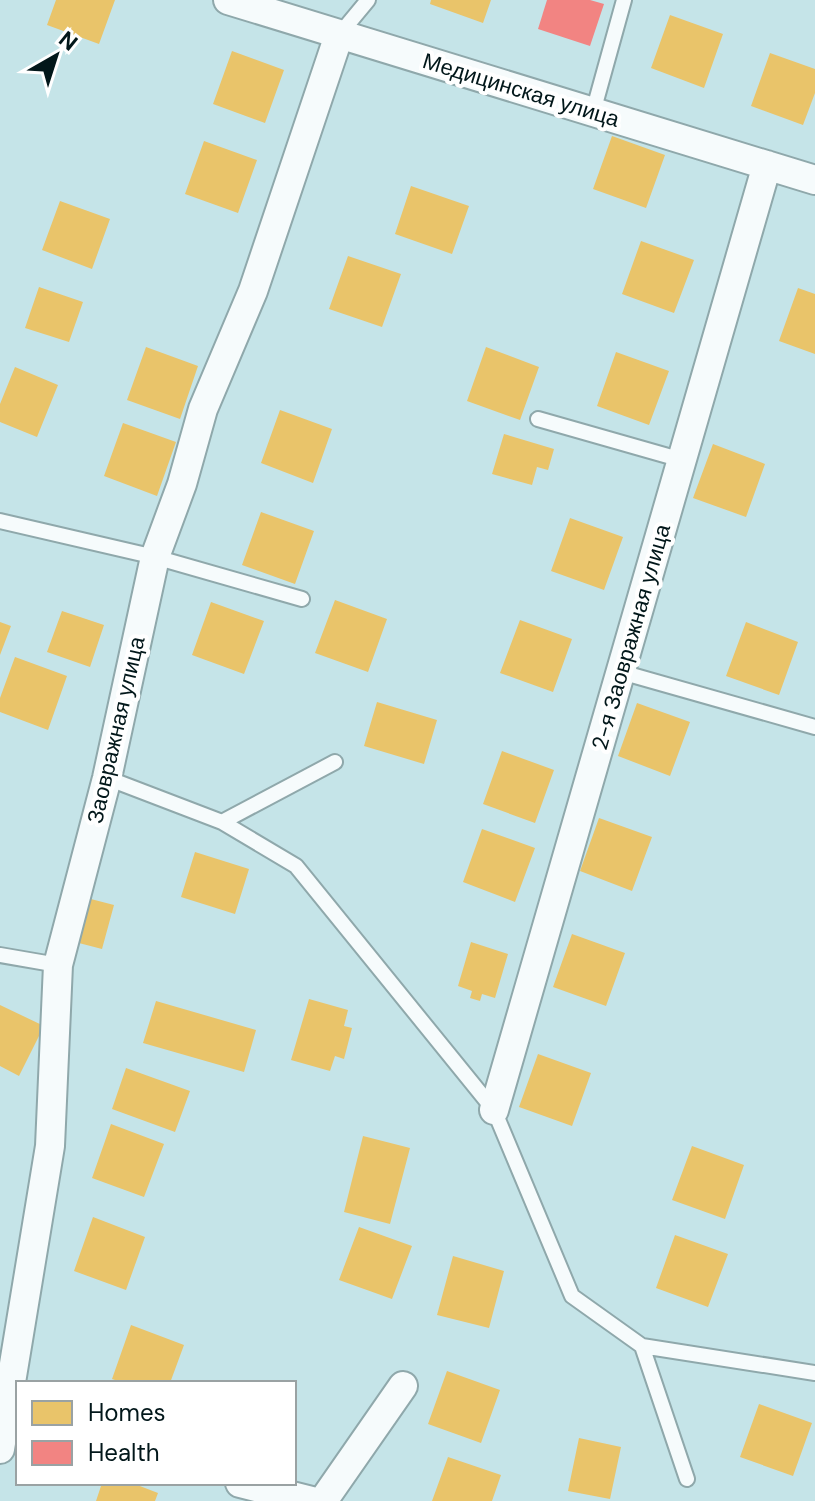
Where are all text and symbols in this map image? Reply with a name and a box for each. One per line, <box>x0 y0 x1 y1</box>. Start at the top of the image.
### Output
north arrow <box>16 16 96 96</box>
text: N <box>53 25 84 57</box>
street label: Медицинская улица <box>419 46 624 134</box>
street label: 2-я Заовражная улица <box>585 520 677 753</box>
street label: Заовражная улица <box>80 633 152 826</box>
legend <box>16 1381 296 1485</box>
text: Homes <box>88 1397 166 1428</box>
text: Health <box>88 1437 160 1468</box>

